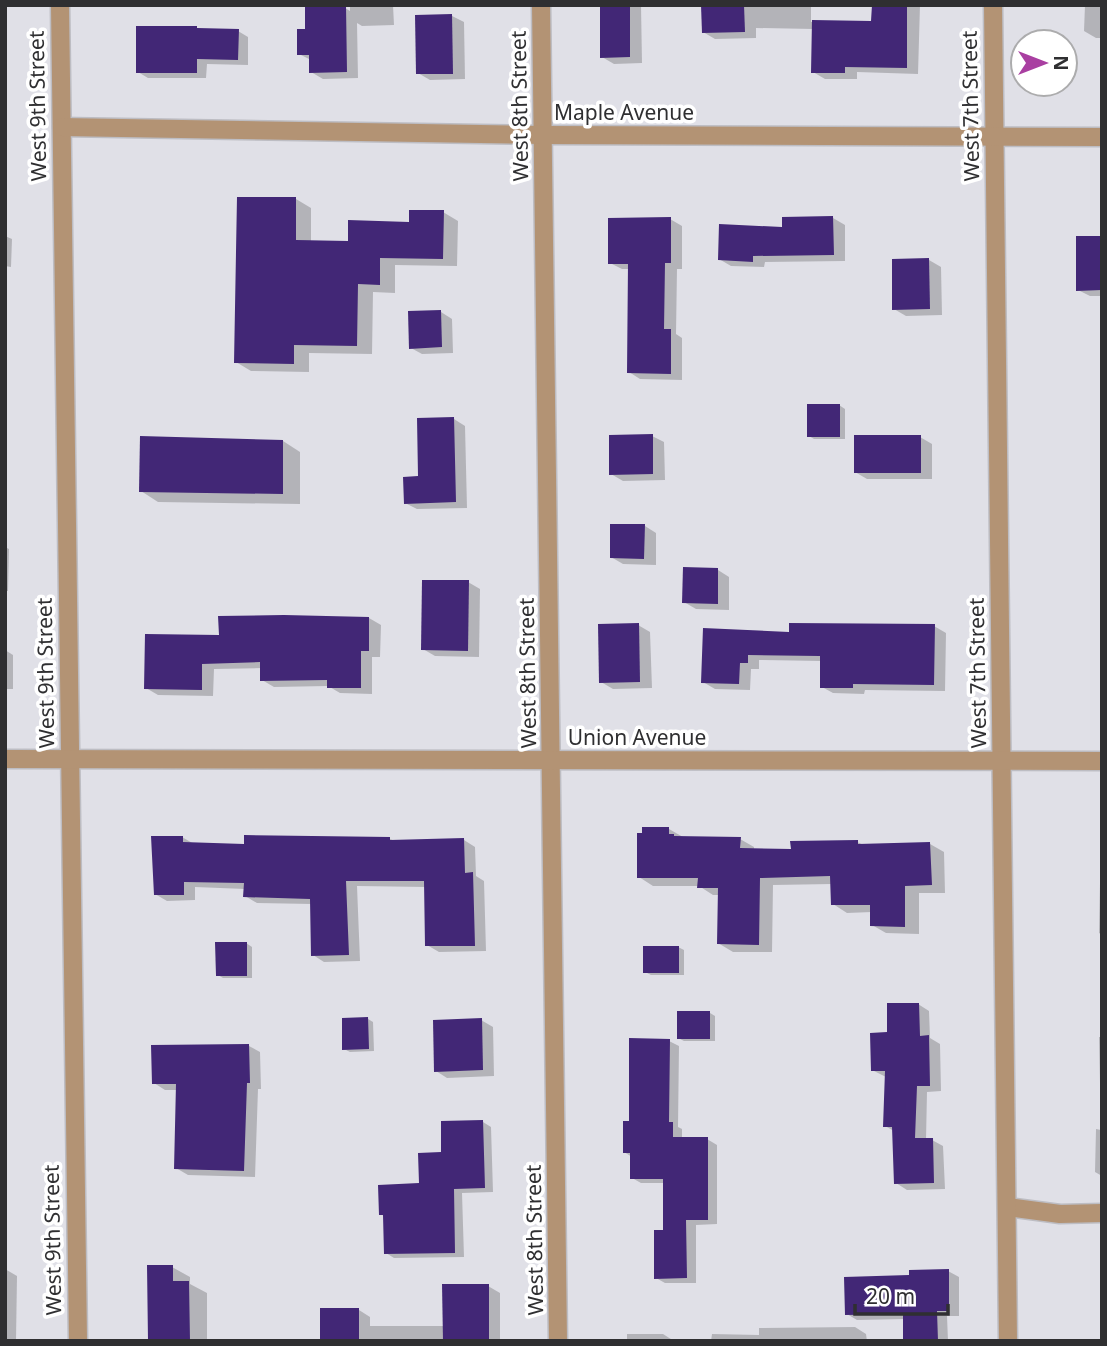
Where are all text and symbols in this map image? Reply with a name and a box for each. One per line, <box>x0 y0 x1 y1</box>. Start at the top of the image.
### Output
north arrow <box>1009 28 1079 98</box>
street label: West 9th Street <box>22 30 52 182</box>
street label: West 8th Street <box>504 30 534 182</box>
street label: West 7th Street <box>955 30 985 182</box>
text: N <box>1048 55 1074 71</box>
street label: Maple Avenue <box>554 98 694 126</box>
street label: West 9th Street <box>30 597 60 749</box>
street label: West 8th Street <box>512 597 542 749</box>
street label: West 7th Street <box>962 597 992 749</box>
street label: Union Avenue <box>568 723 706 751</box>
street label: West 9th Street <box>37 1164 67 1316</box>
street label: West 8th Street <box>519 1164 549 1316</box>
scale bar <box>855 1272 948 1316</box>
text: 20 m <box>866 1282 915 1310</box>

